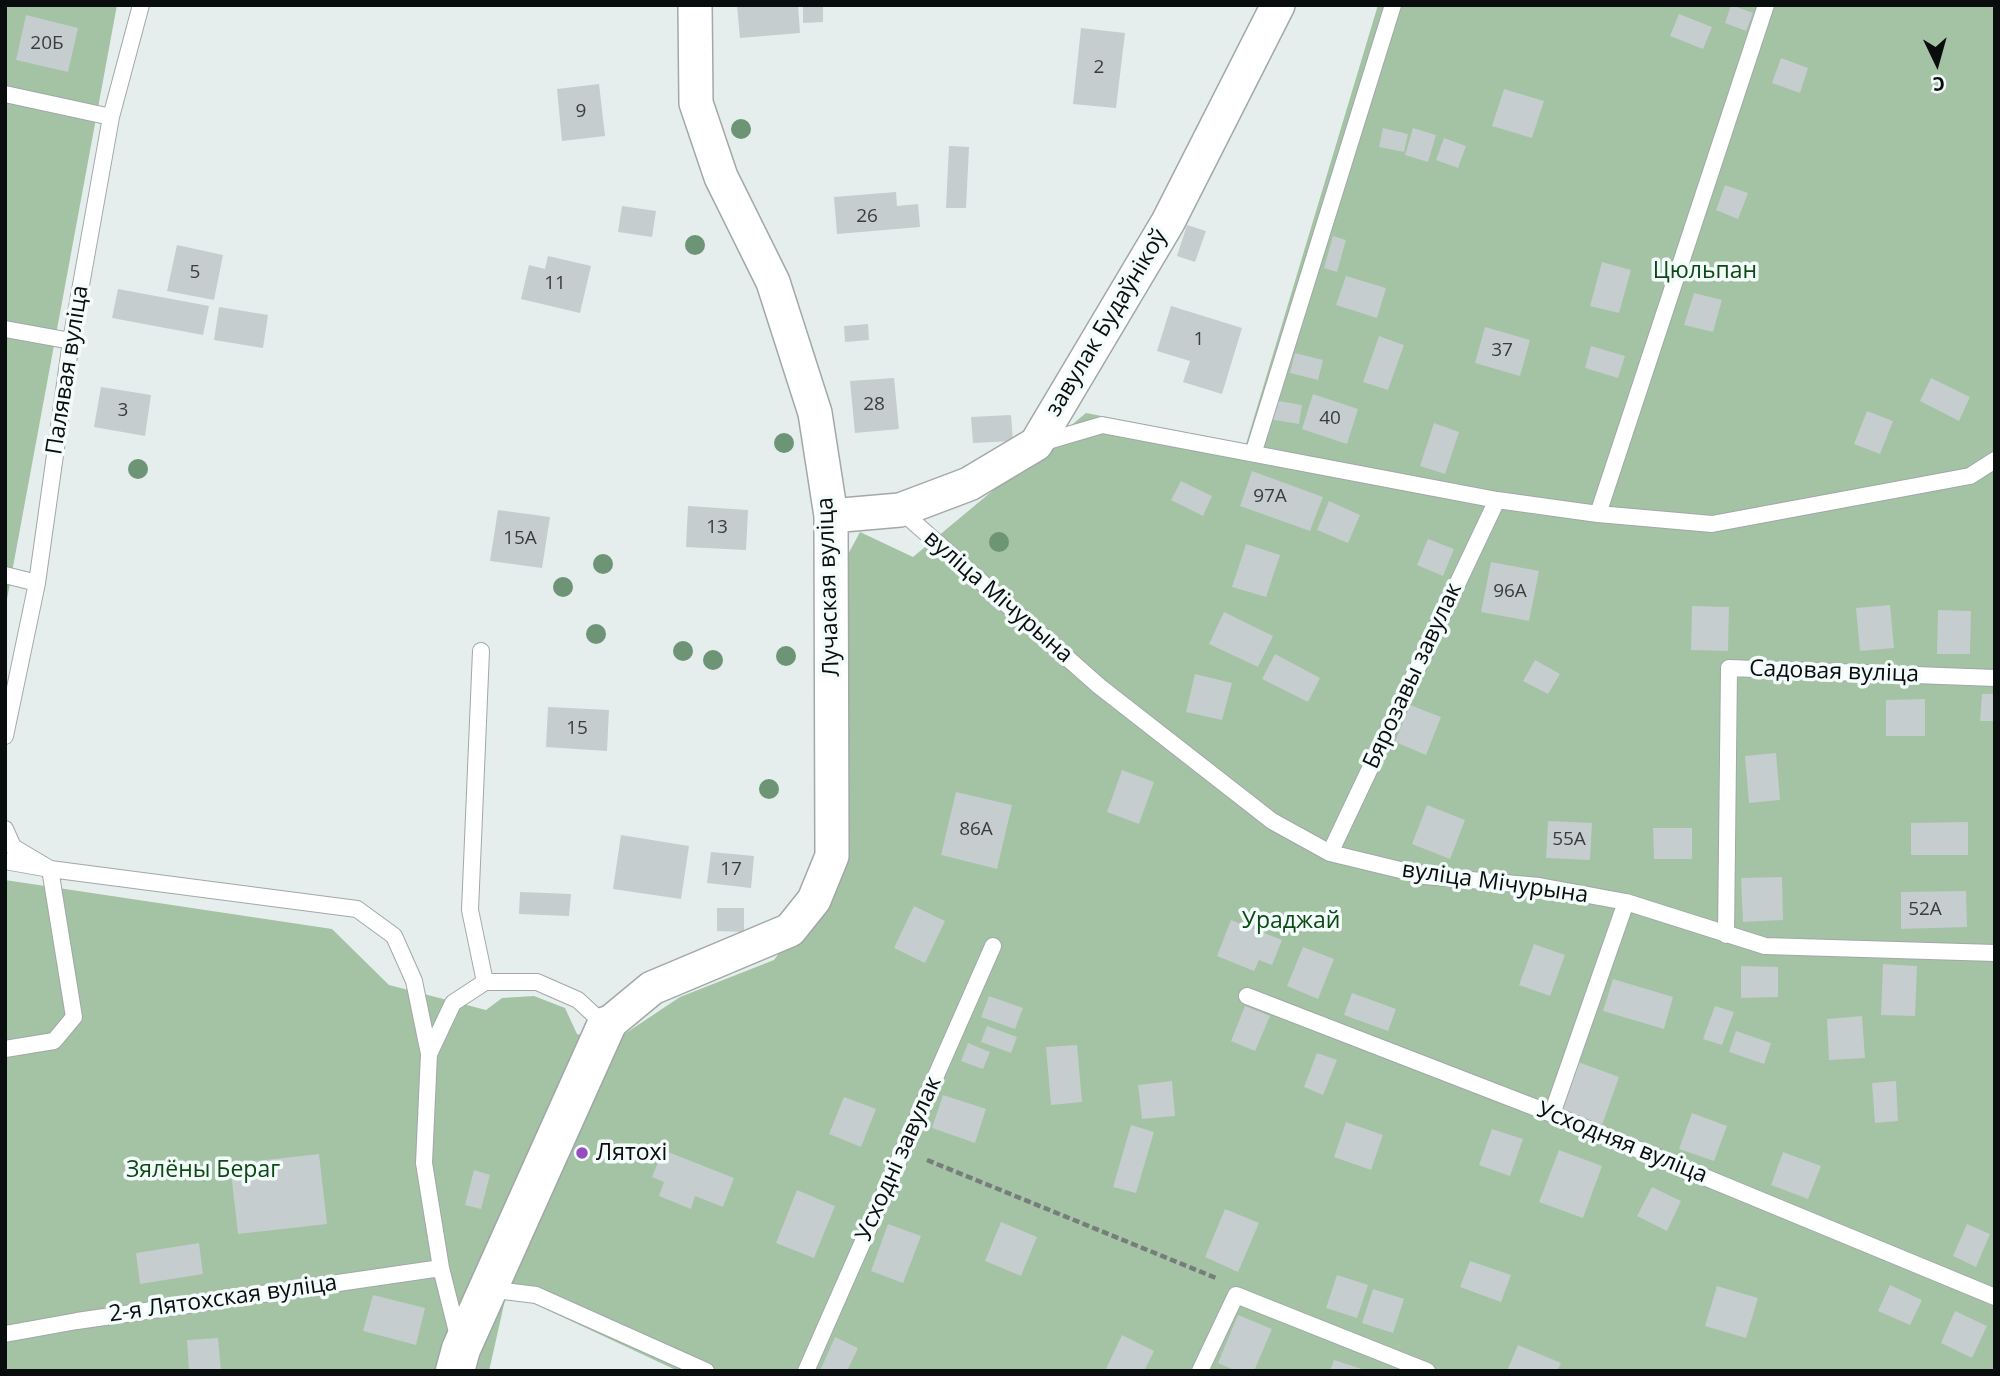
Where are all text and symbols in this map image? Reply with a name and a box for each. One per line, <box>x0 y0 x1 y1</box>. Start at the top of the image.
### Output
north arrow <box>1902 28 1972 98</box>
house number: 20Б <box>30 33 64 55</box>
house number: 2 <box>1094 57 1104 79</box>
text: С <box>1932 70 1946 97</box>
house number: 9 <box>576 101 586 123</box>
house number: 26 <box>856 206 878 228</box>
street label: завулак Будаўнікоў <box>1040 225 1174 421</box>
park label: Цюльпан <box>1653 257 1757 285</box>
house number: 5 <box>190 262 200 284</box>
house number: 11 <box>544 273 566 295</box>
street label: Палявая вуліца <box>41 283 95 457</box>
house number: 1 <box>1194 329 1204 351</box>
house number: 37 <box>1491 340 1513 362</box>
house number: 28 <box>863 394 885 416</box>
house number: 3 <box>118 400 128 422</box>
house number: 40 <box>1319 408 1341 430</box>
house number: 97А <box>1253 486 1287 508</box>
street label: Лучаская вуліца <box>812 497 846 677</box>
house number: 13 <box>706 517 728 539</box>
street label: вуліца Мічурына <box>918 525 1078 669</box>
house number: 15А <box>503 528 537 550</box>
street label: Бярозавы завулак <box>1358 579 1468 773</box>
house number: 96А <box>1493 581 1527 603</box>
street label: Садовая вуліца <box>1749 655 1919 689</box>
house number: 15 <box>566 718 588 740</box>
house number: 86А <box>959 819 993 841</box>
house number: 55А <box>1552 829 1586 851</box>
street label: вуліца Мічурына <box>1400 856 1590 910</box>
house number: 17 <box>720 859 742 881</box>
house number: 52А <box>1908 899 1942 921</box>
park label: Ураджай <box>1242 907 1340 935</box>
street label: Усходні завулак <box>850 1072 948 1246</box>
street label: Усходняя вуліца <box>1533 1096 1711 1190</box>
place label: Лятохі <box>596 1139 667 1167</box>
marker: Лятохі <box>574 1145 590 1161</box>
park label: Зялёны Бераг <box>126 1156 280 1184</box>
street label: 2-я Лятохская вуліца <box>107 1269 339 1329</box>

